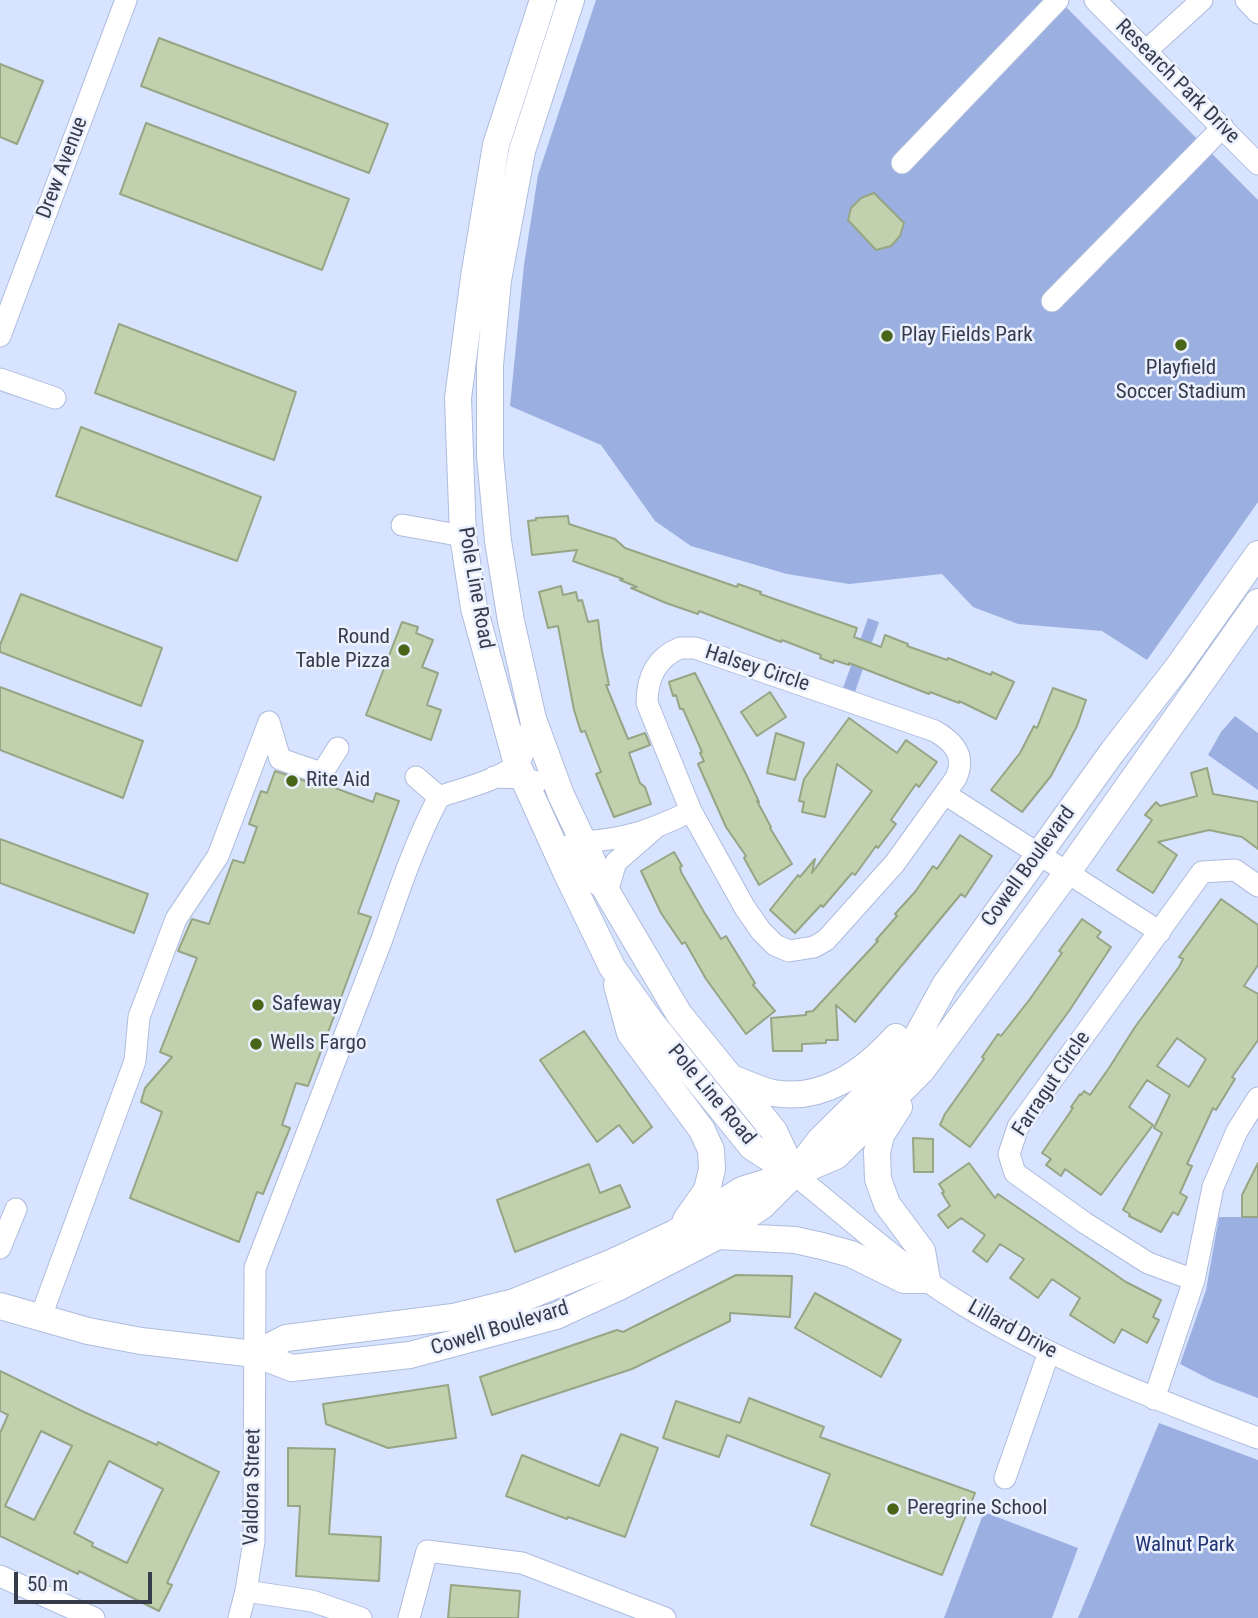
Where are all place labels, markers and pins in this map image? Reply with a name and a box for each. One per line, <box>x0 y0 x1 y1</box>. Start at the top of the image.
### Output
place label: Play Fields Park <box>901 323 1033 349</box>
marker: Play Fields Park <box>879 328 895 344</box>
marker: Playfield Soccer Stadium <box>1173 337 1189 353</box>
place label: Playfield Soccer Stadium <box>1116 356 1246 406</box>
place label: Round Table Pizza <box>295 625 390 675</box>
marker: Round Table Pizza <box>396 642 412 658</box>
place label: Rite Aid <box>306 768 370 794</box>
marker: Rite Aid <box>284 773 300 789</box>
place label: Safeway <box>272 992 341 1018</box>
marker: Safeway <box>250 997 266 1013</box>
place label: Wells Fargo <box>270 1031 366 1057</box>
marker: Wells Fargo <box>248 1036 264 1052</box>
place label: Peregrine School <box>907 1496 1047 1522</box>
marker: Peregrine School <box>885 1501 901 1517</box>

